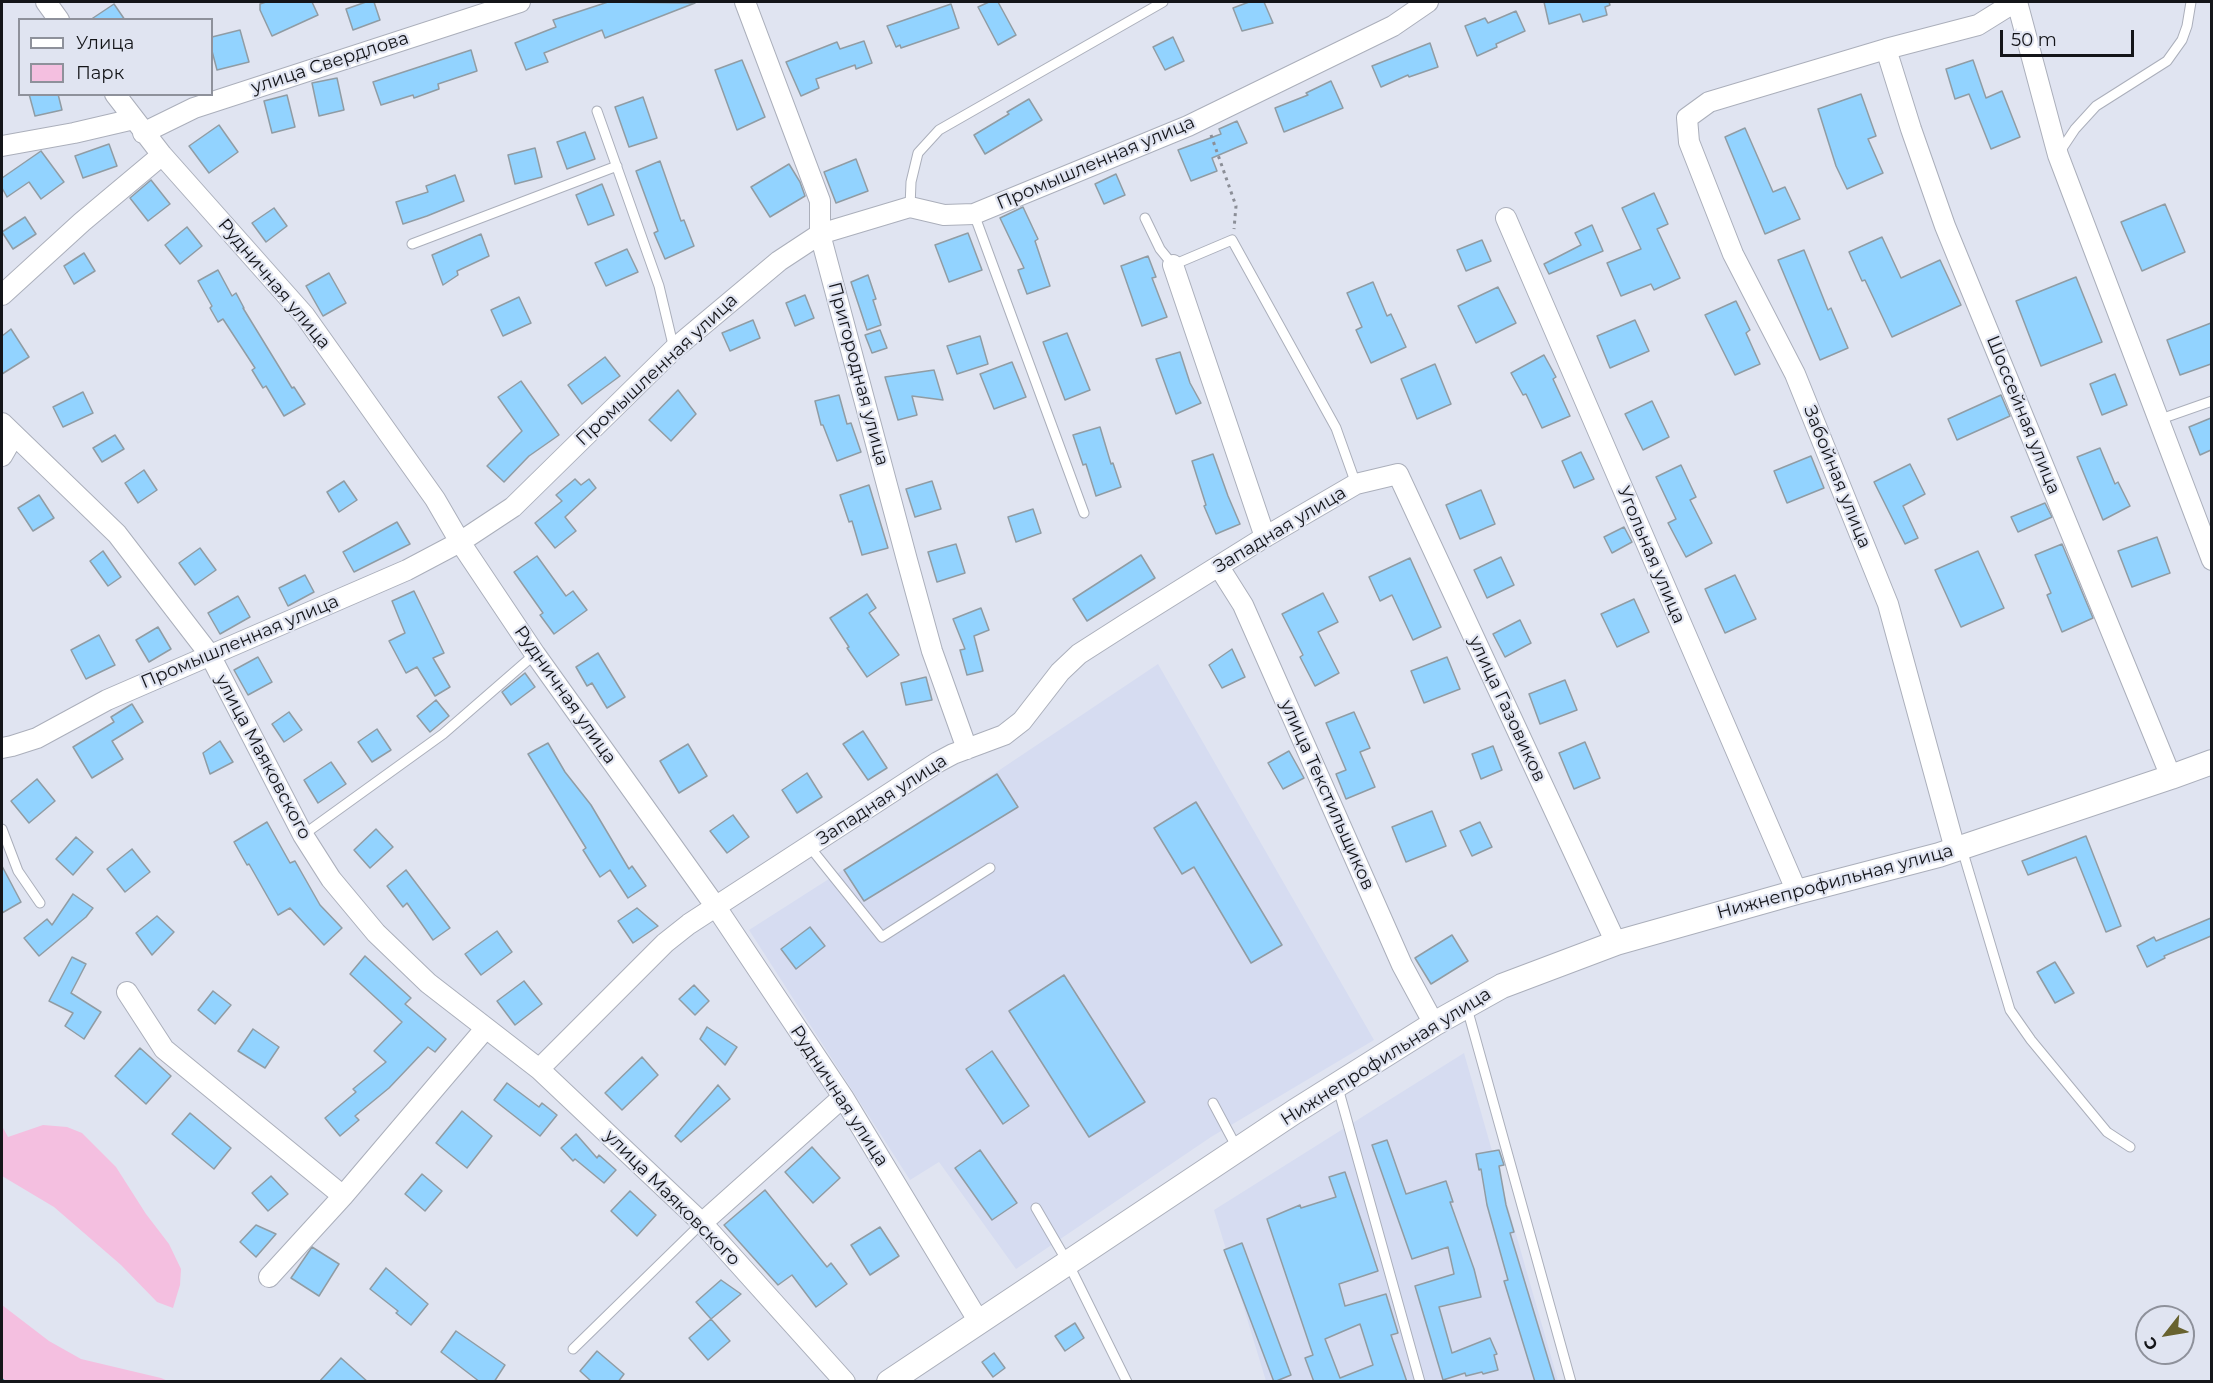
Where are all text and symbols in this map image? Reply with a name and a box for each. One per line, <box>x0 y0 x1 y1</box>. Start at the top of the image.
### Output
legend <box>18 18 213 96</box>
scale bar <box>2003 18 2136 56</box>
street label: улица Свердлова <box>249 27 411 99</box>
text: 50 m <box>2011 29 2057 51</box>
text: Улица <box>76 32 134 54</box>
text: Парк <box>76 62 124 84</box>
street label: Промышленная улица <box>994 111 1198 215</box>
street label: Рудничная улица <box>213 214 335 354</box>
street label: Пригородная улица <box>823 280 893 468</box>
street label: Промышленная улица <box>572 290 742 450</box>
street label: Шоссейная улица <box>1981 333 2065 497</box>
street label: Забойная улица <box>1799 403 1875 551</box>
street label: Западная улица <box>1210 482 1350 578</box>
street label: Угольная улица <box>1612 483 1690 627</box>
street label: Промышленная улица <box>138 590 342 694</box>
street label: Рудничная улица <box>509 622 621 768</box>
street label: улица Газовиков <box>1464 633 1550 785</box>
street label: улица Маяковского <box>210 671 316 843</box>
street label: улица Текстильщиков <box>1275 697 1379 893</box>
street label: Западная улица <box>813 750 951 850</box>
street label: Нижнепрофильная улица <box>1714 840 1956 924</box>
street label: Нижнепрофильная улица <box>1277 983 1495 1131</box>
street label: Рудничная улица <box>785 1021 893 1171</box>
street label: улица Маяковского <box>599 1125 745 1271</box>
north arrow <box>2135 1305 2195 1365</box>
text: С <box>2140 1334 2162 1353</box>

